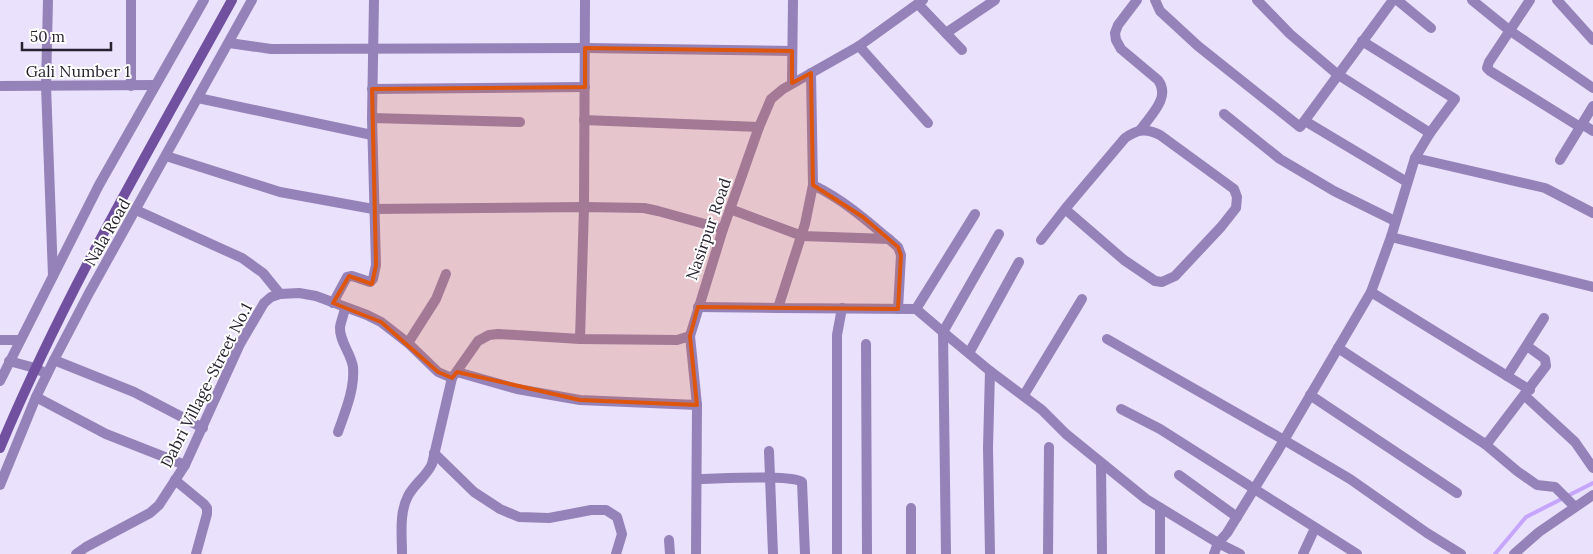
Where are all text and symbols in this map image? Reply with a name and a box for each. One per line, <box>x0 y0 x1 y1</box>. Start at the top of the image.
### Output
scale bar <box>22 20 111 52</box>
text: 50 m <box>30 27 65 46</box>
street label: Gali Number 1 <box>26 61 130 81</box>
street label: Nasirpur Road <box>681 175 735 283</box>
street label: Nala Road <box>80 194 134 269</box>
street label: Dabri Village-Street No.1 <box>156 299 256 471</box>

